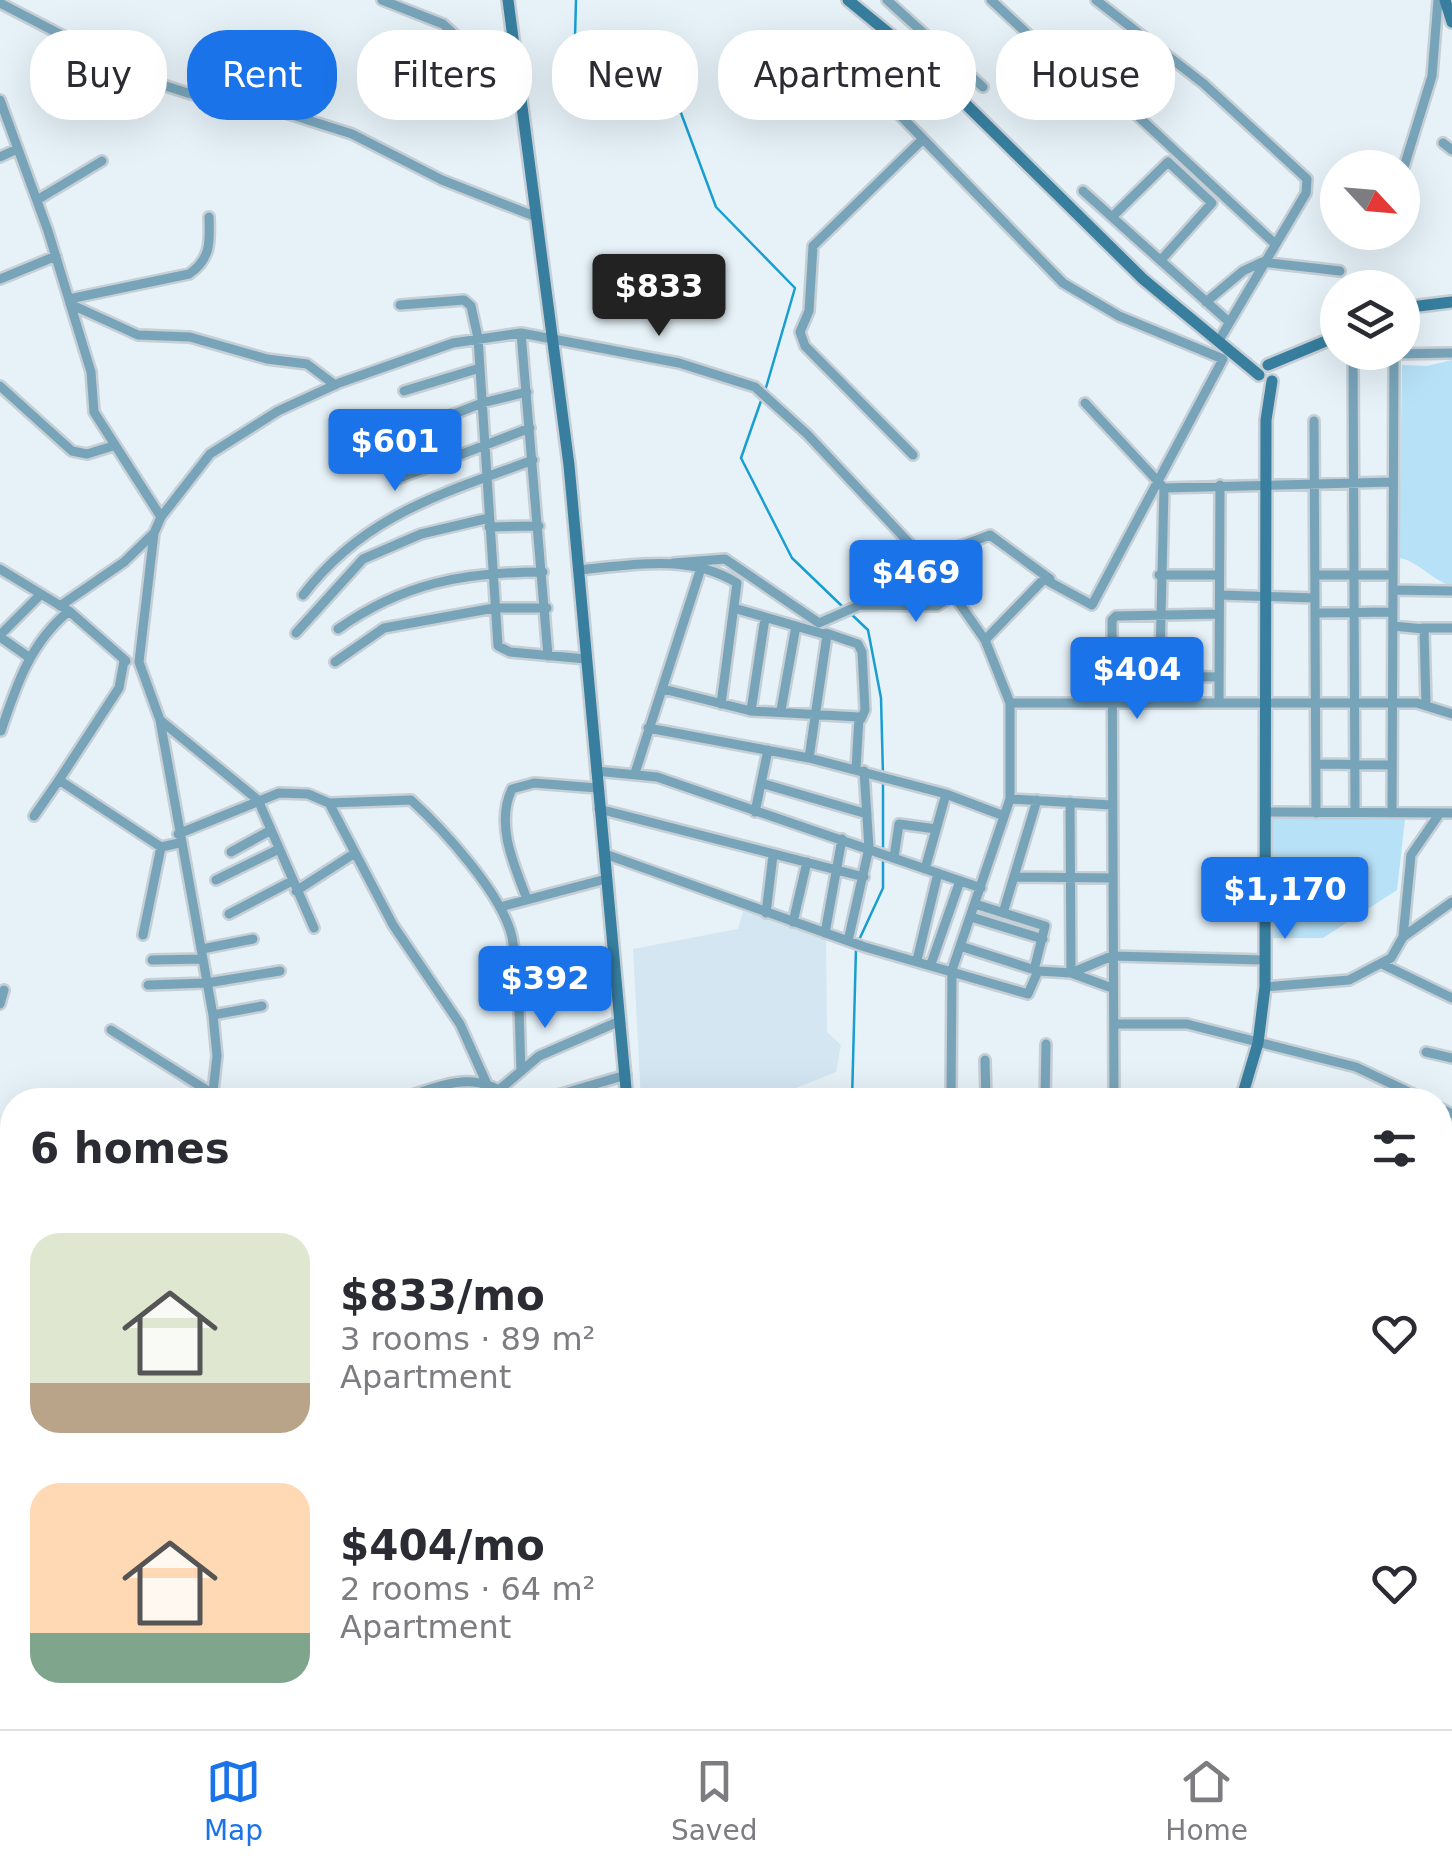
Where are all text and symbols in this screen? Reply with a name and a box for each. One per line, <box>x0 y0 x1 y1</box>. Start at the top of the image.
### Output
chip: Buy <box>30 30 167 120</box>
chip: Rent <box>187 30 337 120</box>
chip: Filters <box>357 30 532 120</box>
chip: New <box>552 30 698 120</box>
chip: Apartment <box>718 30 976 120</box>
chip: House <box>996 30 1175 120</box>
north arrow <box>1320 150 1420 250</box>
map controls <box>1320 150 1420 370</box>
pin: $833 <box>600 254 718 339</box>
text: $833 <box>614 267 704 305</box>
button: layers <box>1320 270 1420 370</box>
pin: $601 <box>336 409 454 494</box>
text: $601 <box>350 422 440 460</box>
pin: $469 <box>857 540 975 625</box>
text: $469 <box>871 553 961 591</box>
pin: $404 <box>1078 637 1196 722</box>
text: $404 <box>1092 650 1182 688</box>
pin: $1,170 <box>1204 857 1366 942</box>
text: $1,170 <box>1223 870 1347 908</box>
pin: $392 <box>486 946 604 1031</box>
text: $392 <box>500 959 590 997</box>
icon: filters <box>1367 1121 1422 1176</box>
text: 6 homes <box>30 1124 230 1173</box>
text: $833/mo <box>340 1271 545 1320</box>
icon: home <box>110 1273 230 1393</box>
icon: heart <box>1367 1306 1422 1361</box>
text: 3 rooms · 89 m² <box>340 1320 595 1358</box>
text: Apartment <box>340 1358 511 1396</box>
text: $404/mo <box>340 1521 545 1570</box>
icon: home <box>110 1523 230 1643</box>
icon: heart <box>1367 1556 1422 1611</box>
text: 2 rooms · 64 m² <box>340 1570 595 1608</box>
text: Apartment <box>340 1608 511 1646</box>
tab: Map <box>204 1754 263 1847</box>
tab: Saved <box>671 1754 757 1847</box>
tab: Home <box>1165 1754 1248 1847</box>

